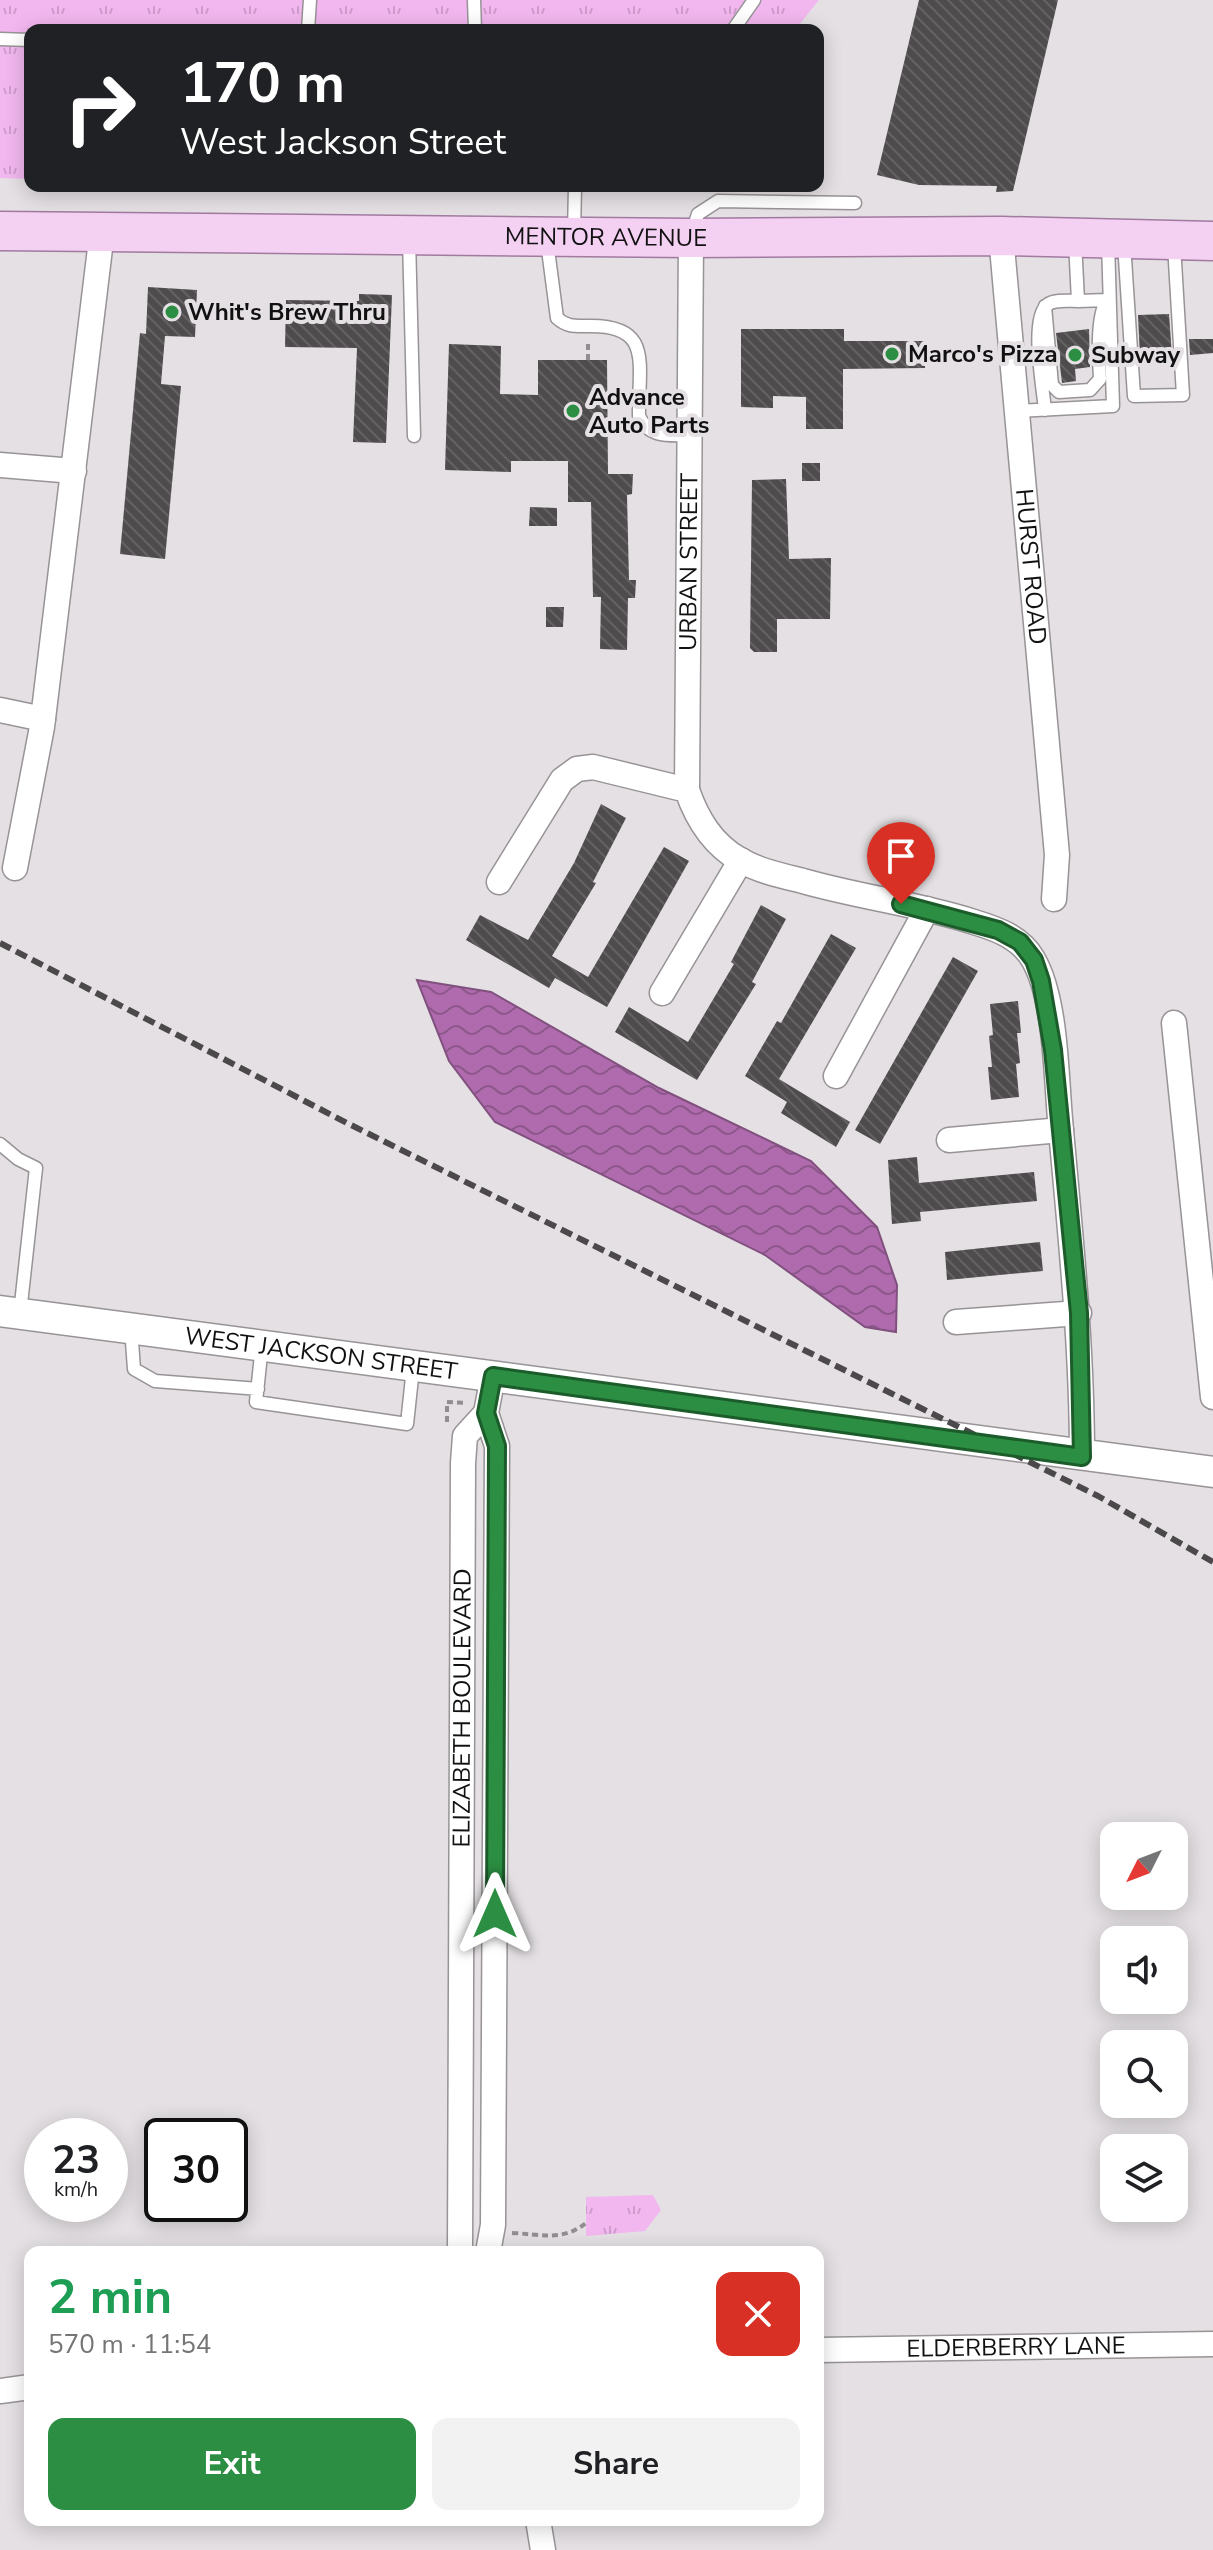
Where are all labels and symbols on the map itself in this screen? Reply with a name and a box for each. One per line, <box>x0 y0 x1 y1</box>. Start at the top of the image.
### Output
street label: MENTOR AVENUE <box>505 220 707 254</box>
place label: Whit's Brew Thru <box>188 296 386 328</box>
marker: Whit's Brew Thru <box>163 303 181 321</box>
place label: Marco's Pizza <box>908 338 1058 370</box>
place label: Subway <box>1091 339 1180 371</box>
marker: Marco's Pizza <box>883 345 901 363</box>
marker: Subway <box>1066 346 1084 364</box>
place label: Advance Auto Parts <box>589 381 709 441</box>
marker: Advance Auto Parts <box>564 402 582 420</box>
street label: URBAN STREET <box>672 472 705 651</box>
street label: HURST ROAD <box>1008 487 1054 646</box>
pin <box>867 822 935 904</box>
street label: WEST JACKSON STREET <box>183 1320 460 1388</box>
street label: ELIZABETH BOULEVARD <box>446 1568 479 1848</box>
north arrow <box>1100 1822 1188 1910</box>
position arrow <box>453 1872 537 1956</box>
speed limit sign: 30 <box>144 2118 248 2222</box>
street label: ELDERBERRY LANE <box>906 2329 1126 2365</box>

